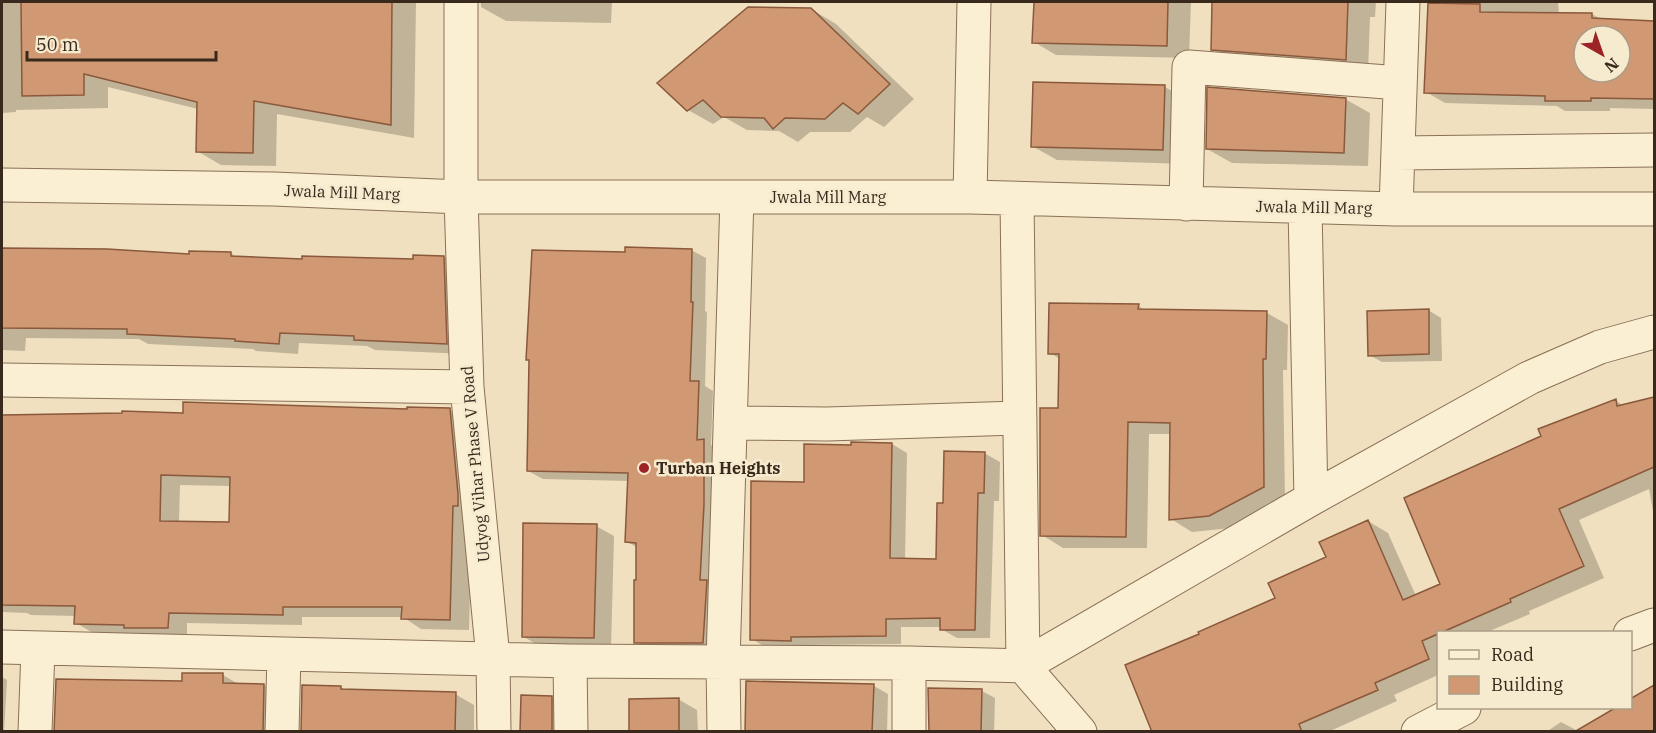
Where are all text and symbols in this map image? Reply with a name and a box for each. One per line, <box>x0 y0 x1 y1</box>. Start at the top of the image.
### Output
scale bar <box>27 24 216 62</box>
north arrow <box>1572 24 1632 84</box>
text: 50 m <box>36 33 79 56</box>
text: N <box>1600 54 1623 77</box>
street label: Jwala Mill Marg <box>283 180 401 204</box>
street label: Jwala Mill Marg <box>770 187 886 207</box>
street label: Jwala Mill Marg <box>1256 196 1373 218</box>
street label: Udyog Vihar Phase V Road <box>456 365 494 563</box>
place label: Turban Heights <box>656 458 780 478</box>
marker: Turban Heights <box>637 461 651 475</box>
legend <box>1437 631 1632 709</box>
text: Road <box>1491 643 1534 666</box>
text: Building <box>1491 673 1563 696</box>

